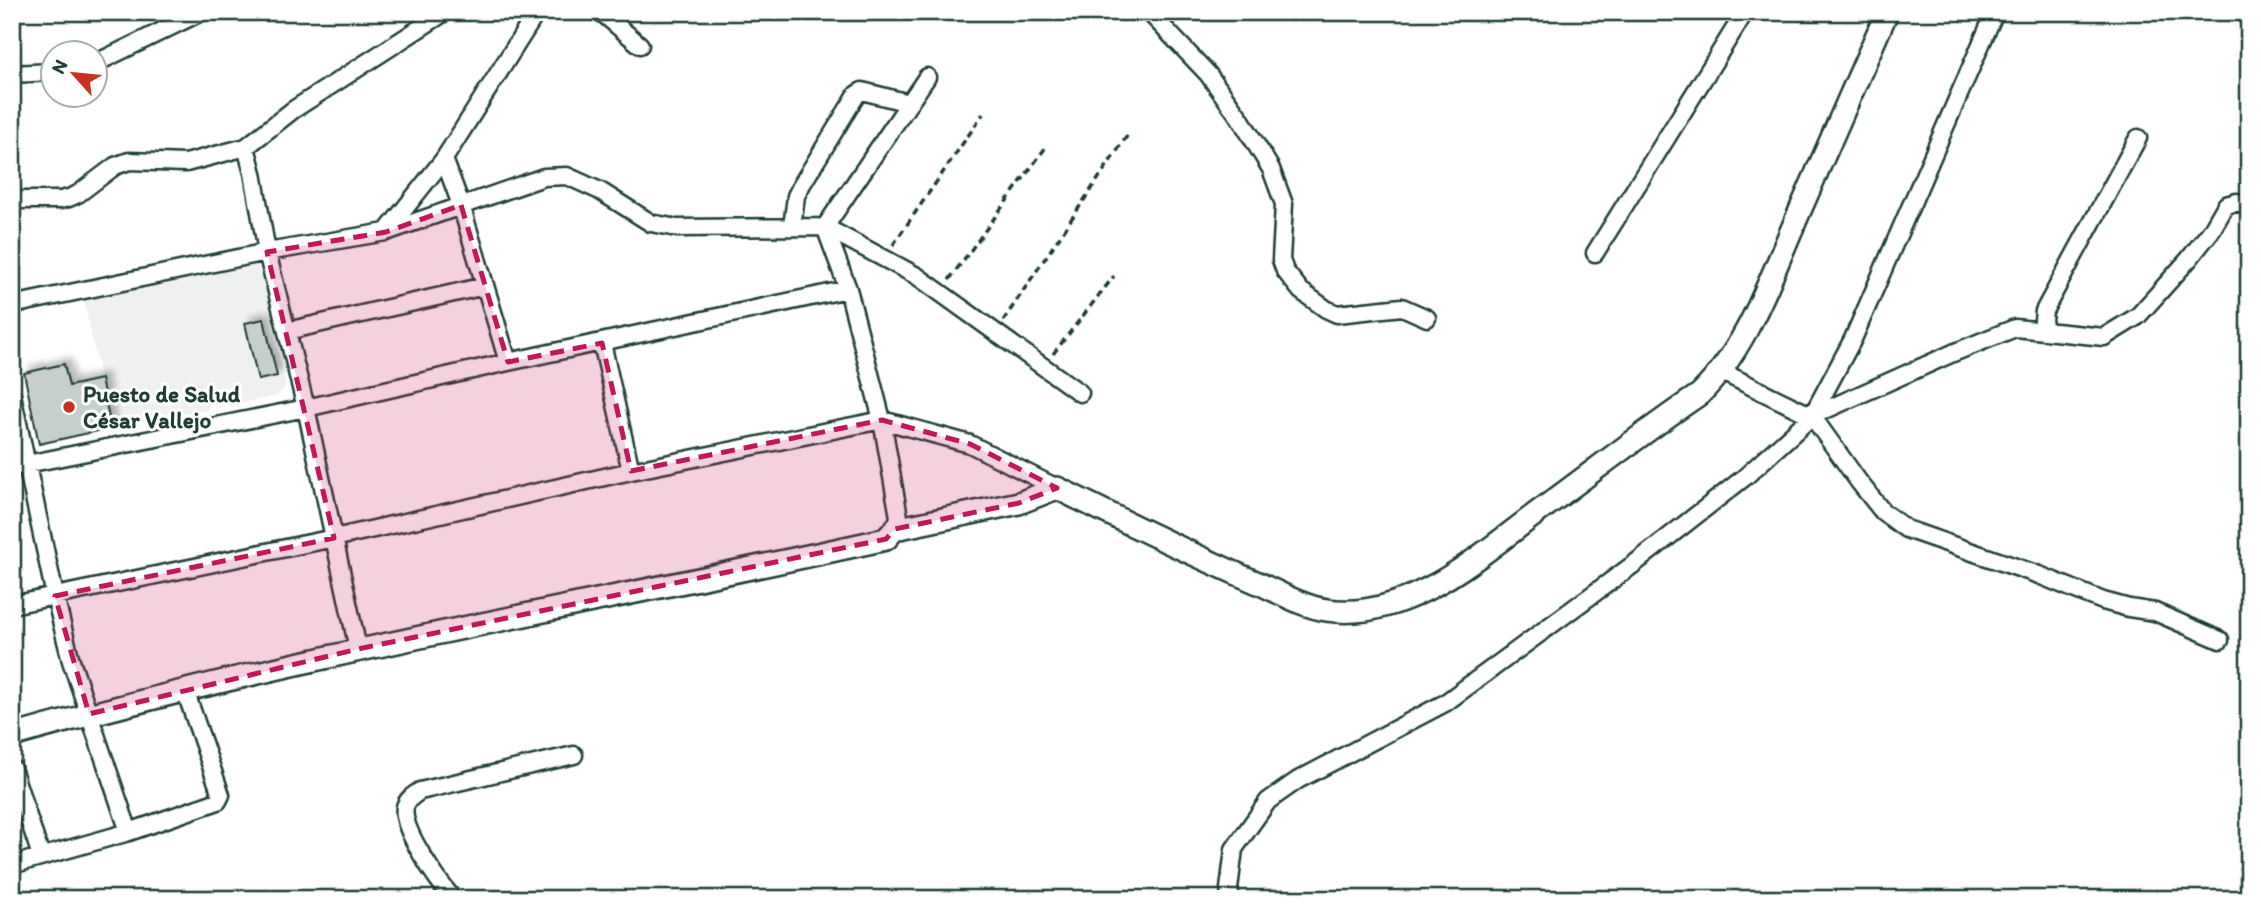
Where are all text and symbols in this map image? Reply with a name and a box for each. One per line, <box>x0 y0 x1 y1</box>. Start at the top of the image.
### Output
north arrow <box>38 38 108 108</box>
text: N <box>46 56 72 77</box>
place label: Puesto de Salud César Vallejo <box>83 380 241 434</box>
marker: Puesto de Salud César Vallejo <box>61 399 77 415</box>

